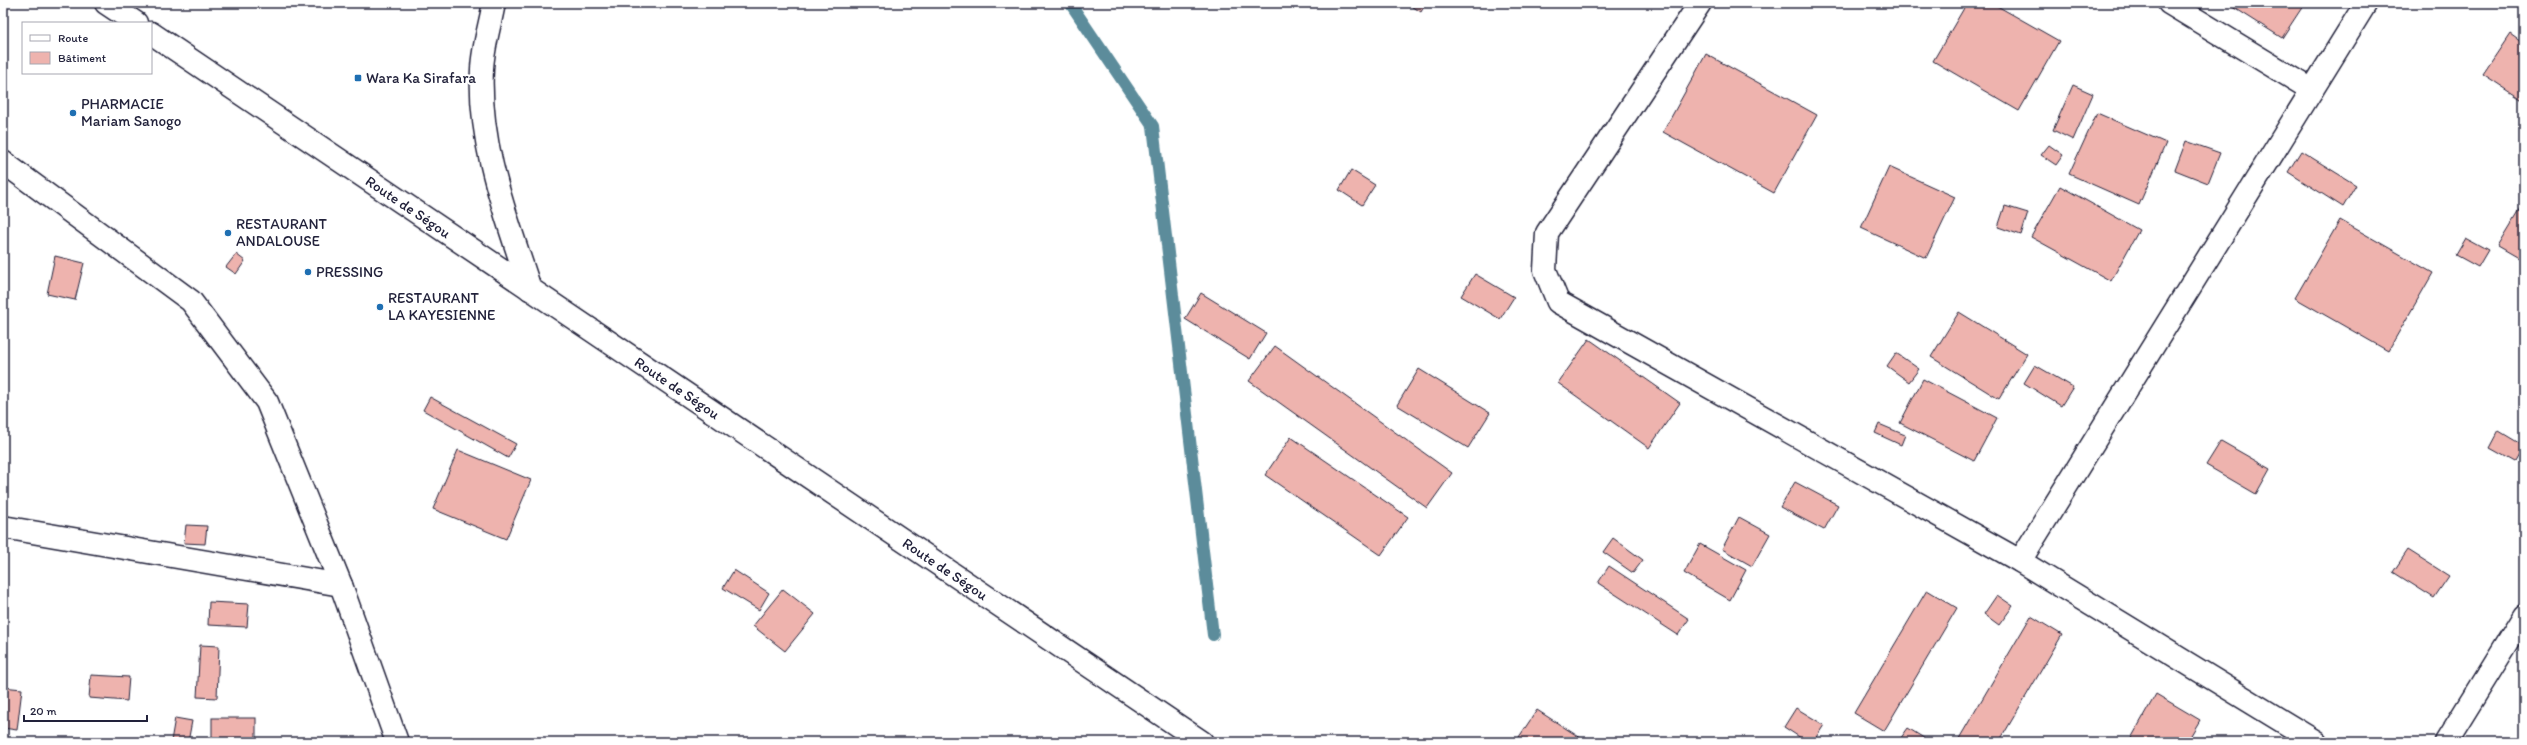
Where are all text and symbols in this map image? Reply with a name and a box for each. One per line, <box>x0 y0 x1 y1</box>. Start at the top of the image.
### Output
legend <box>22 22 152 74</box>
text: Route <box>58 31 88 45</box>
text: Bâtiment <box>58 51 107 65</box>
place label: Wara Ka Sirafara <box>366 69 476 87</box>
marker: Wara Ka Sirafara <box>353 73 363 83</box>
place label: PHARMACIE Mariam Sanogo <box>81 95 181 130</box>
marker: PHARMACIE Mariam Sanogo <box>68 108 78 118</box>
street label: Route de Ségou <box>362 172 455 242</box>
place label: RESTAURANT ANDALOUSE <box>236 215 328 250</box>
marker: RESTAURANT ANDALOUSE <box>223 228 233 238</box>
place label: PRESSING <box>316 263 383 281</box>
marker: PRESSING <box>303 267 313 277</box>
place label: RESTAURANT LA KAYESIENNE <box>388 289 495 324</box>
marker: RESTAURANT LA KAYESIENNE <box>375 302 385 312</box>
street label: Route de Ségou <box>631 353 724 423</box>
street label: Route de Ségou <box>899 534 992 604</box>
scale bar <box>24 697 147 723</box>
text: 20 m <box>30 704 57 718</box>

